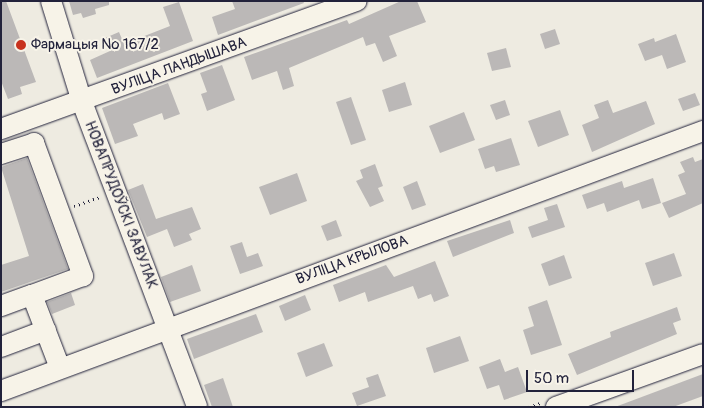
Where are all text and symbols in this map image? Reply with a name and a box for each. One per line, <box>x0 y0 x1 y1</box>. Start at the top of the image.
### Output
street label: ВУЛІЦА ЛАНДЫШАВА <box>109 33 249 99</box>
place label: Фармацыя № 167/2 <box>31 36 159 54</box>
marker: Фармацыя № 167/2 <box>15 39 27 51</box>
street label: НОВАПРУДОЎСКІ ЗАВУЛАК <box>81 118 161 292</box>
street label: ВУЛІЦА КРЫЛОВА <box>293 231 411 289</box>
scale bar <box>529 360 636 392</box>
text: 50 m <box>534 369 569 388</box>

